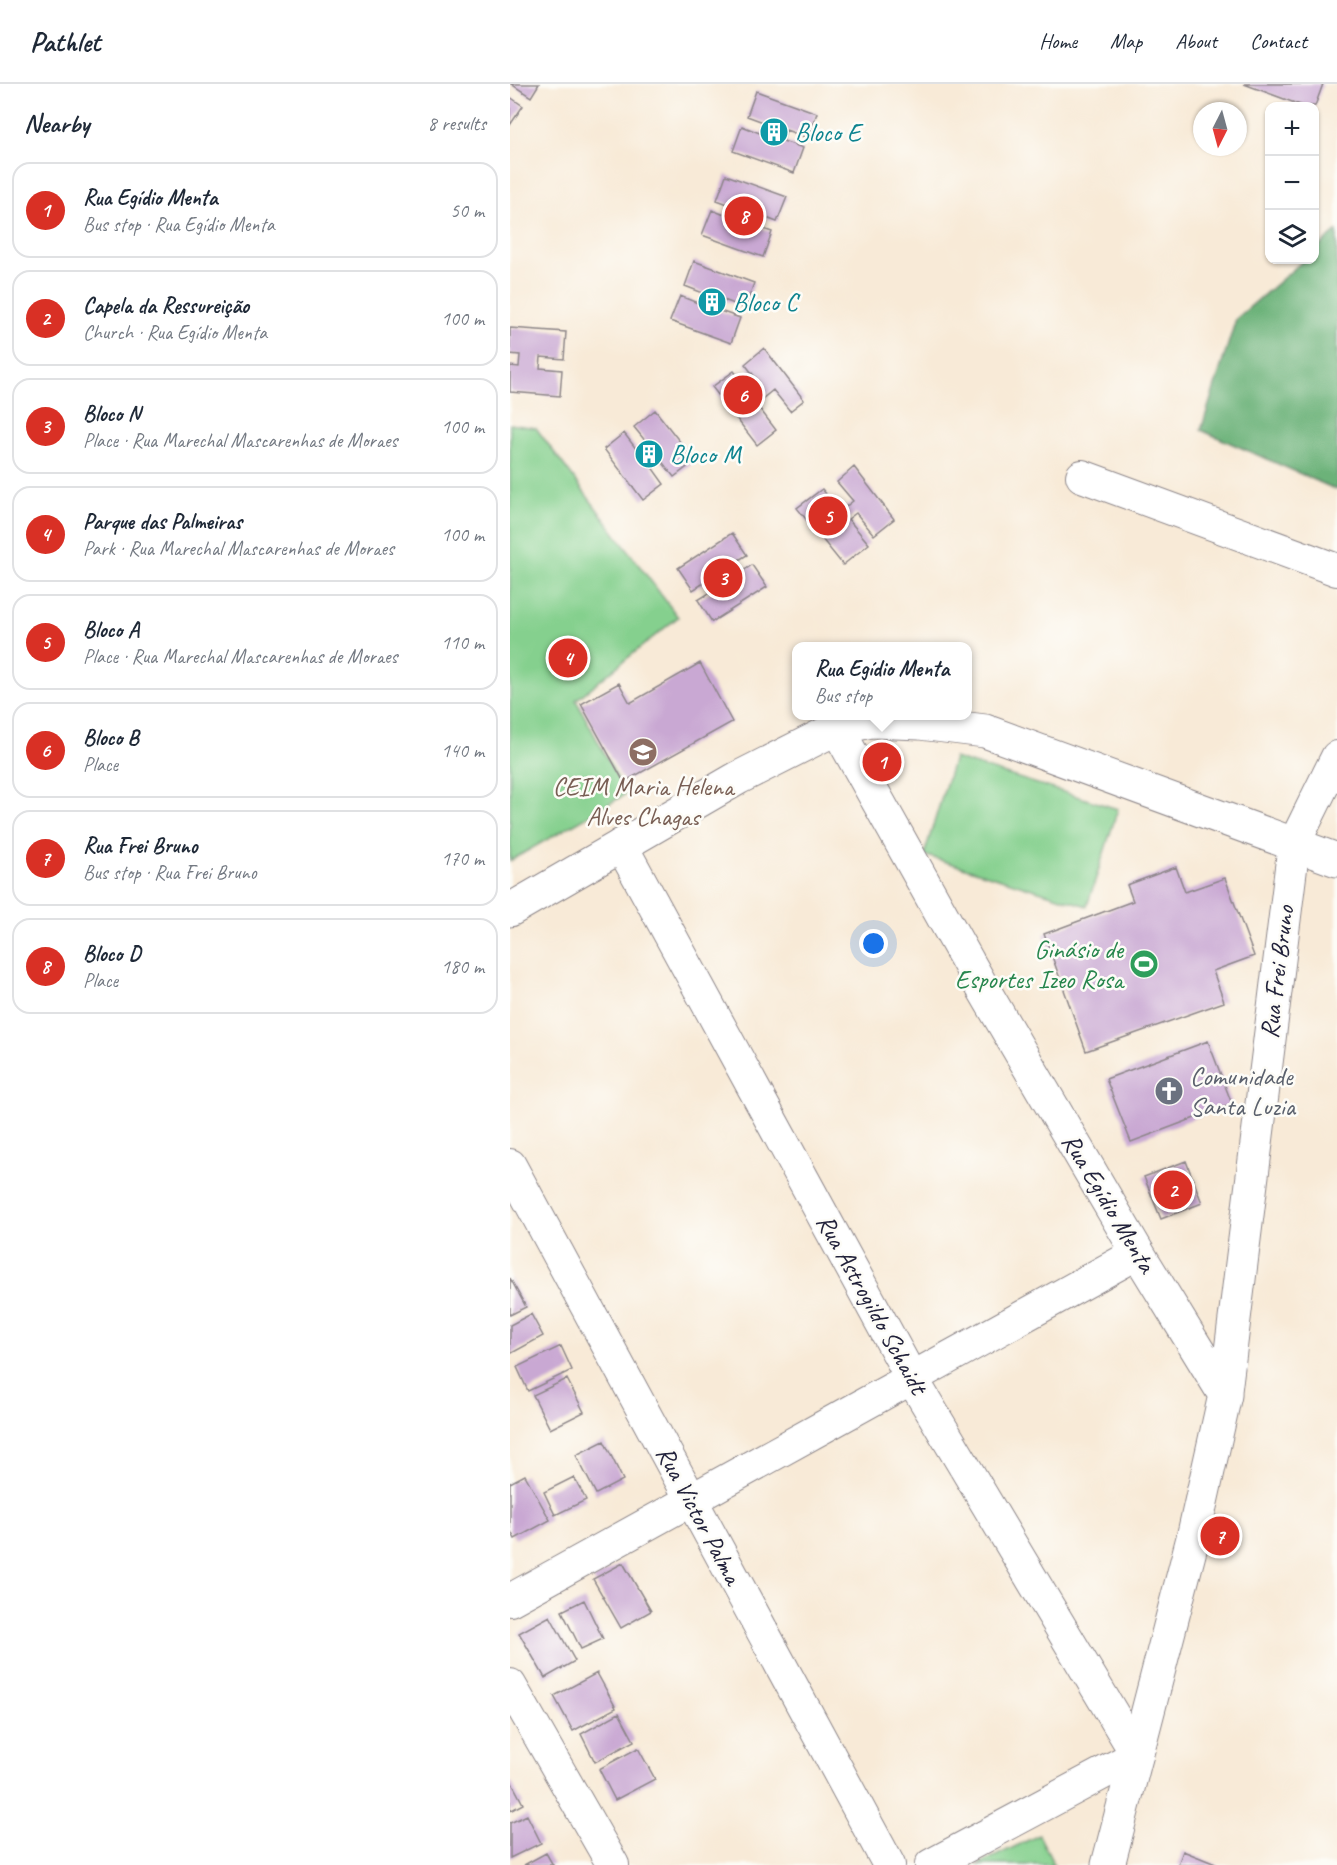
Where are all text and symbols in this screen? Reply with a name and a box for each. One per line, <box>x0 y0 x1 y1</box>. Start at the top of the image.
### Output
text: Pathlet <box>30 24 100 59</box>
text: Home <box>1039 28 1077 54</box>
text: Map <box>1110 28 1142 54</box>
text: About <box>1175 28 1217 54</box>
text: Contact <box>1250 28 1307 54</box>
north arrow <box>1193 102 1247 156</box>
map controls <box>1265 102 1319 264</box>
button: + <box>1265 102 1319 156</box>
text: Nearby <box>24 107 89 140</box>
text: 8 results <box>427 111 486 136</box>
building icon: Bloco E <box>758 116 790 148</box>
place label: Bloco E <box>795 116 864 149</box>
button: − <box>1265 156 1319 210</box>
text: Rua Egídio Menta <box>83 184 218 212</box>
pin: 8 <box>724 194 764 238</box>
text: 1 <box>41 198 50 223</box>
text: 50 m <box>450 198 484 223</box>
button: layers <box>1265 210 1319 264</box>
text: Bus stop · Rua Egídio Menta <box>83 212 275 237</box>
building icon: Bloco C <box>696 286 728 318</box>
place label: Bloco C <box>733 286 801 319</box>
text: Capela da Ressureição <box>83 292 249 320</box>
text: 2 <box>41 306 50 331</box>
text: 100 m <box>441 306 484 331</box>
text: Church · Rua Egídio Menta <box>83 320 267 345</box>
pin: 6 <box>724 372 762 418</box>
text: Bloco N <box>83 400 140 428</box>
text: 3 <box>41 414 50 439</box>
text: 100 m <box>441 414 484 439</box>
text: Place · Rua Marechal Mascarenhas de Moraes <box>83 428 397 453</box>
building icon: Bloco M <box>633 438 665 470</box>
place label: Bloco M <box>670 438 743 471</box>
pin: 5 <box>808 494 848 538</box>
text: Parque das Palmeiras <box>83 508 242 536</box>
text: 4 <box>41 522 50 547</box>
text: 100 m <box>441 522 484 547</box>
text: Park · Rua Marechal Mascarenhas de Moraes <box>83 536 394 561</box>
pin: 3 <box>704 556 742 600</box>
text: Bloco A <box>83 616 139 644</box>
text: 5 <box>41 630 50 655</box>
text: 110 m <box>441 630 484 655</box>
pin: 4 <box>548 636 588 680</box>
popup <box>792 642 972 720</box>
text: Place · Rua Marechal Mascarenhas de Moraes <box>83 644 397 669</box>
text: Rua Egídio Menta <box>815 655 949 683</box>
text: Bus stop <box>815 683 872 708</box>
text: Bloco B <box>83 724 139 752</box>
school or university icon: CEIM Maria Helena Alves Chagas <box>627 736 659 768</box>
text: 6 <box>41 738 50 763</box>
text: 140 m <box>441 738 484 763</box>
pin: 1 <box>862 740 902 784</box>
text: Place <box>83 752 118 777</box>
place label: CEIM Maria Helena Alves Chagas <box>553 770 736 833</box>
text: Rua Frei Bruno <box>83 832 198 860</box>
text: 7 <box>41 846 50 871</box>
text: 170 m <box>441 846 484 871</box>
text: Bus stop · Rua Frei Bruno <box>83 860 257 885</box>
street label: Rua Frei Bruno <box>1252 902 1302 1040</box>
your location <box>859 929 888 958</box>
place label: Ginásio de Esportes Izeo Rosa <box>955 933 1125 996</box>
text: Bloco D <box>83 940 141 968</box>
sports icon: Ginásio de Esportes Izeo Rosa <box>1128 948 1160 980</box>
text: 8 <box>41 954 50 979</box>
text: 180 m <box>441 954 484 979</box>
text: Place <box>83 968 118 993</box>
place label: Comunidade Santa Luzia <box>1190 1060 1297 1123</box>
church icon: Comunidade Santa Luzia <box>1153 1075 1185 1107</box>
street label: Rua Egídio Menta <box>1054 1127 1164 1280</box>
pin: 2 <box>1154 1168 1192 1212</box>
street label: Rua Astrogildo Schaidt <box>809 1208 936 1402</box>
street label: Rua Victor Palma <box>649 1440 750 1592</box>
pin: 7 <box>1200 1514 1240 1558</box>

